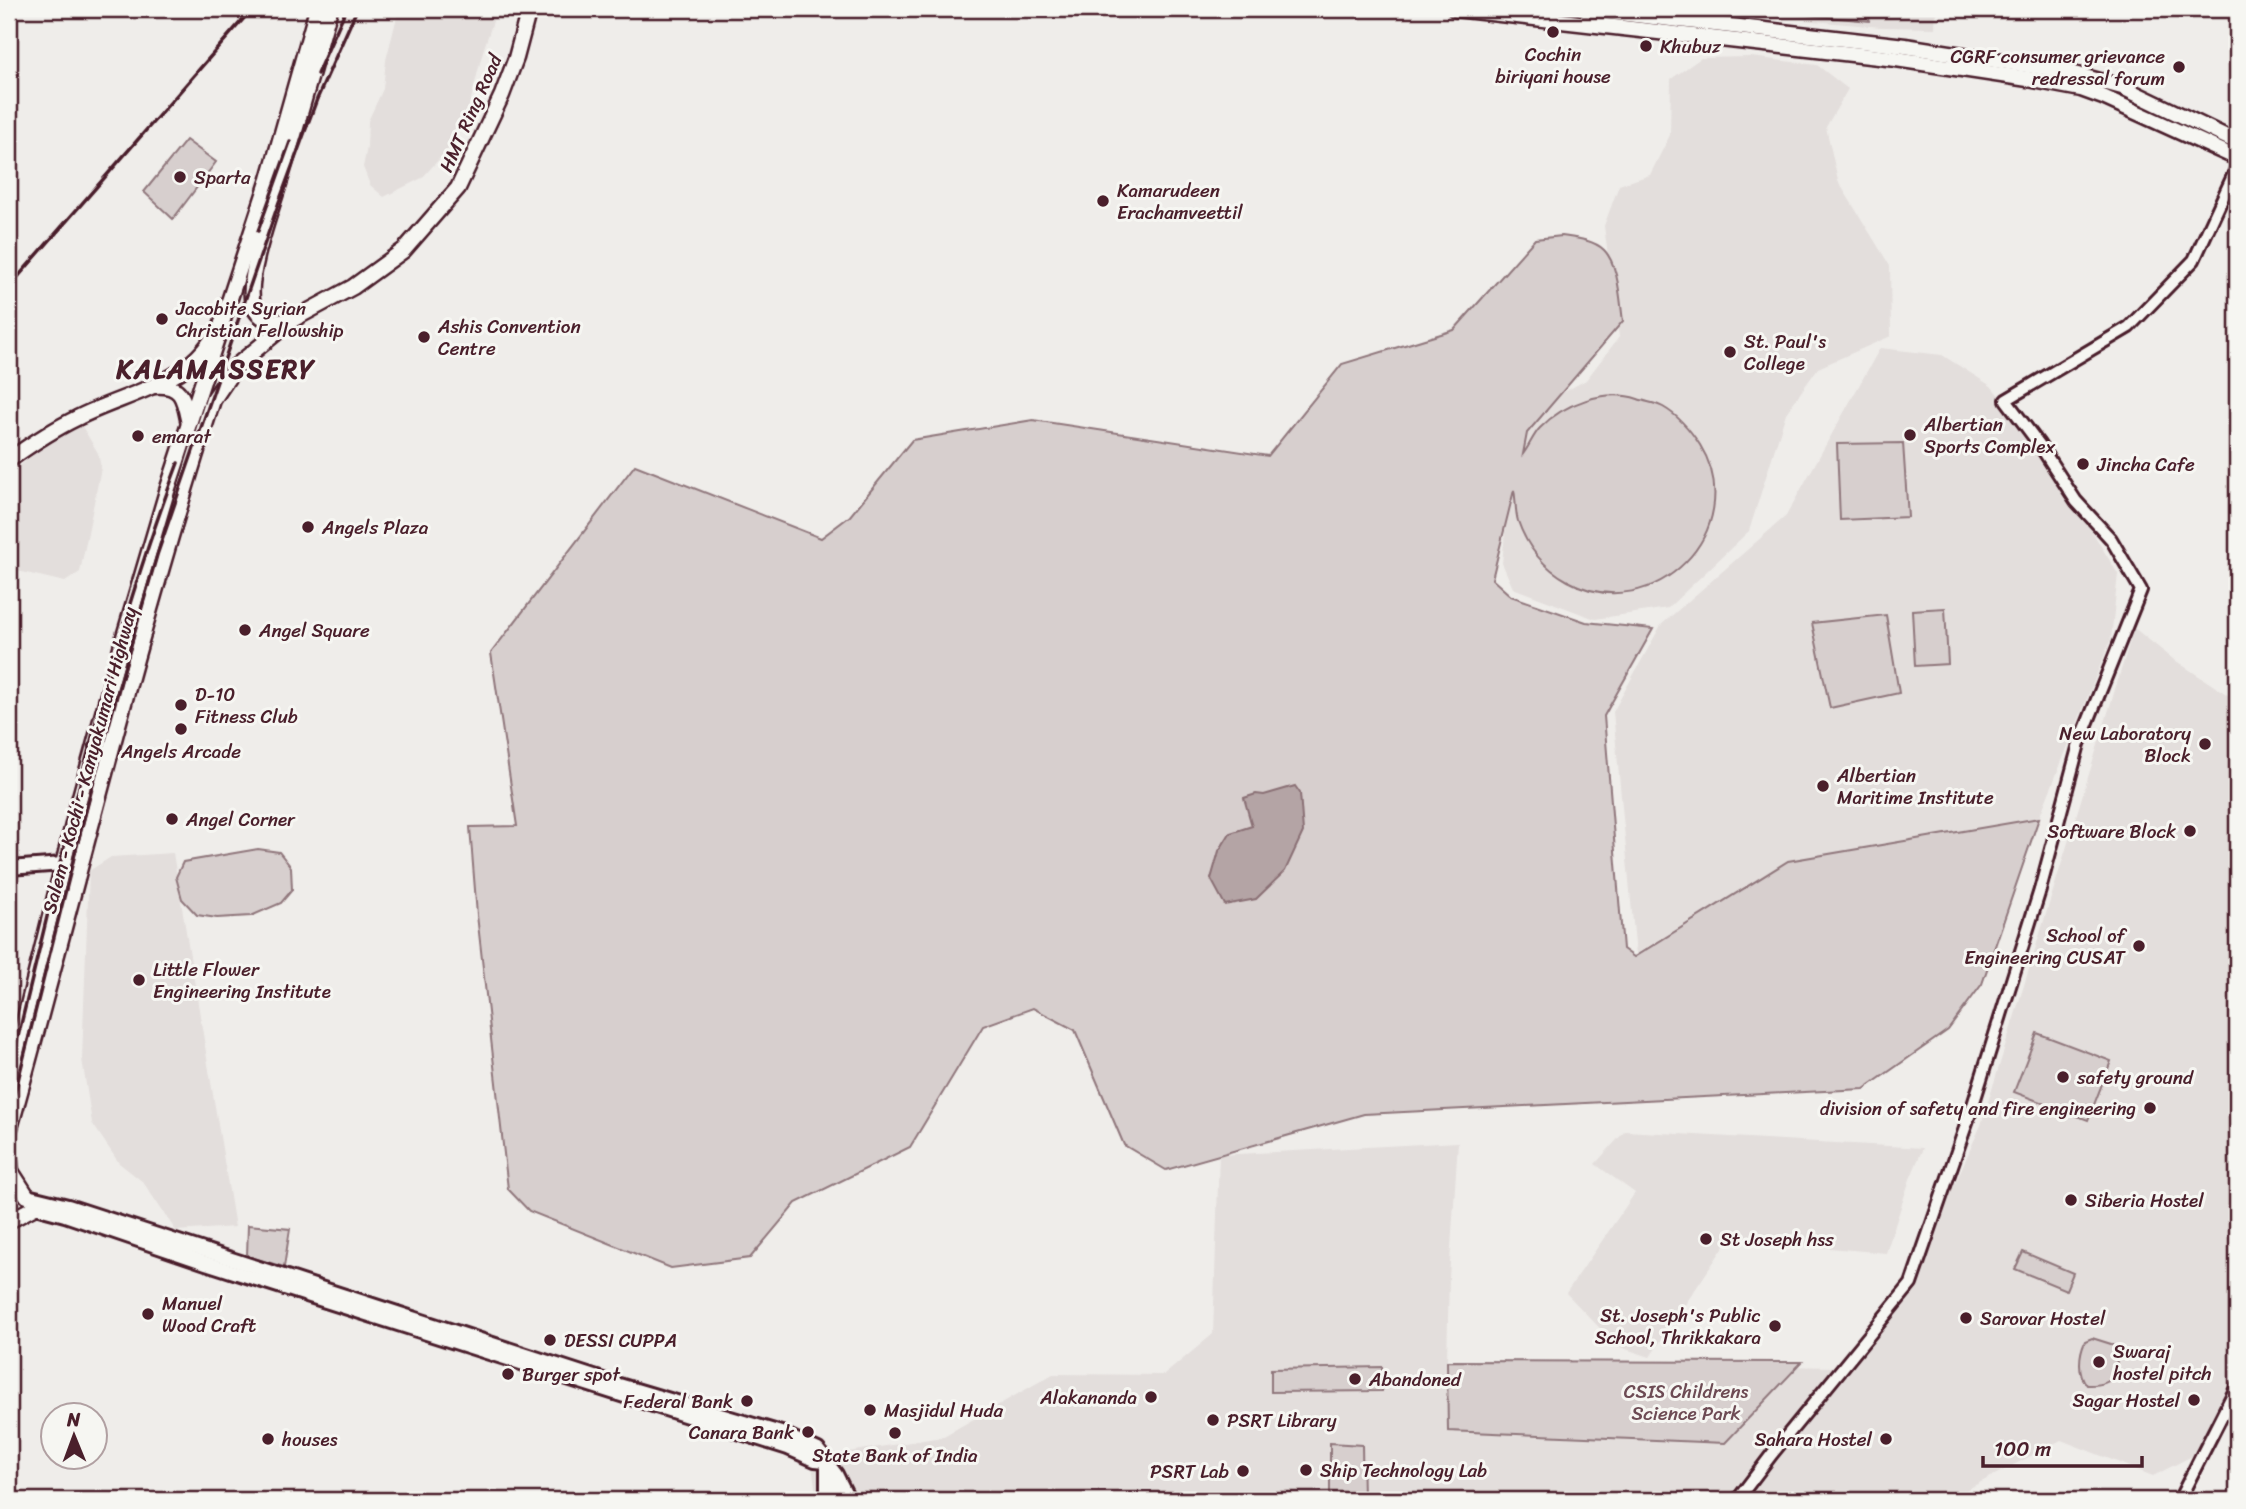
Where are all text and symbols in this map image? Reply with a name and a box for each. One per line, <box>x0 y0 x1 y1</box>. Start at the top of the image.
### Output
marker: Cochin biriyani house <box>1545 24 1561 40</box>
place label: Khubuz <box>1660 30 1722 63</box>
place label: Cochin biriyani house <box>1495 38 1611 93</box>
marker: Khubuz <box>1638 38 1654 54</box>
place label: CGRF consumer grievance redressal forum <box>1951 40 2165 95</box>
street label: HMT Ring Road <box>430 47 512 178</box>
marker: CGRF consumer grievance redressal forum <box>2171 59 2187 75</box>
place label: Sparta <box>194 161 251 194</box>
marker: Sparta <box>172 169 188 185</box>
place label: Kamarudeen Erachamveettil <box>1117 174 1243 229</box>
marker: Kamarudeen Erachamveettil <box>1095 193 1111 209</box>
place label: Jacobite Syrian Christian Fellowship <box>175 292 344 347</box>
place label: Ashis Convention Centre <box>437 310 581 365</box>
marker: Jacobite Syrian Christian Fellowship <box>154 311 170 327</box>
place label: St. Paul's College <box>1744 325 1826 380</box>
marker: Ashis Convention Centre <box>416 329 432 345</box>
marker: St. Paul's College <box>1722 344 1738 360</box>
district label: KALAMASSERY <box>115 346 316 392</box>
place label: Albertian Sports Complex <box>1923 408 2055 463</box>
place label: emarat <box>152 420 212 453</box>
marker: Albertian Sports Complex <box>1902 427 1918 443</box>
marker: emarat <box>130 428 146 444</box>
place label: Jincha Cafe <box>2096 448 2195 481</box>
marker: Jincha Cafe <box>2075 456 2091 472</box>
place label: Angels Plaza <box>321 511 429 544</box>
marker: Angels Plaza <box>300 519 316 535</box>
street label: Salem - Kochi - Kanyakumari Highway <box>33 603 146 917</box>
place label: Angel Square <box>258 614 370 647</box>
marker: Angel Square <box>237 622 253 638</box>
place label: D-10 Fitness Club <box>195 678 298 733</box>
marker: D-10 Fitness Club <box>173 697 189 713</box>
place label: New Laboratory Block <box>2059 717 2191 772</box>
marker: Angels Arcade <box>173 721 189 737</box>
place label: Angels Arcade <box>120 735 241 768</box>
marker: New Laboratory Block <box>2197 736 2213 752</box>
place label: Albertian Maritime Institute <box>1836 759 1994 814</box>
marker: Albertian Maritime Institute <box>1815 778 1831 794</box>
place label: Angel Corner <box>185 803 296 836</box>
marker: Angel Corner <box>164 811 180 827</box>
place label: Software Block <box>2047 815 2176 848</box>
marker: Software Block <box>2182 823 2198 839</box>
place label: School of Engineering CUSAT <box>1964 919 2128 974</box>
marker: School of Engineering CUSAT <box>2131 938 2147 954</box>
place label: Little Flower Engineering Institute <box>153 953 331 1008</box>
marker: Little Flower Engineering Institute <box>131 972 147 988</box>
place label: safety ground <box>2076 1061 2194 1094</box>
marker: safety ground <box>2055 1069 2071 1085</box>
place label: division of safety and fire engineering <box>1820 1092 2136 1125</box>
marker: division of safety and fire engineering <box>2142 1100 2158 1116</box>
place label: Siberia Hostel <box>2085 1184 2204 1217</box>
marker: Siberia Hostel <box>2063 1192 2079 1208</box>
place label: St Joseph hss <box>1720 1223 1834 1256</box>
marker: St Joseph hss <box>1698 1231 1714 1247</box>
place label: Manuel Wood Craft <box>162 1287 256 1342</box>
place label: St. Joseph's Public School, Thrikkakara <box>1595 1299 1761 1354</box>
place label: Sarovar Hostel <box>1980 1302 2106 1335</box>
marker: Manuel Wood Craft <box>140 1306 156 1322</box>
marker: Sarovar Hostel <box>1958 1310 1974 1326</box>
marker: St. Joseph's Public School, Thrikkakara <box>1767 1318 1783 1334</box>
place label: DESSI CUPPA <box>564 1324 677 1357</box>
marker: DESSI CUPPA <box>542 1332 558 1348</box>
place label: Swaraj hostel pitch <box>2112 1335 2212 1390</box>
marker: Swaraj hostel pitch <box>2091 1354 2107 1370</box>
place label: Burger spot <box>522 1358 621 1391</box>
place label: Abandoned <box>1368 1363 1462 1396</box>
marker: Burger spot <box>500 1366 516 1382</box>
marker: Abandoned <box>1347 1371 1363 1387</box>
park label: CSIS Childrens Science Park <box>1624 1375 1748 1430</box>
place label: Alakananda <box>1039 1381 1137 1414</box>
place label: Sagar Hostel <box>2073 1384 2181 1417</box>
place label: Federal Bank <box>624 1385 733 1418</box>
marker: Alakananda <box>1143 1389 1159 1405</box>
marker: Sagar Hostel <box>2186 1392 2202 1408</box>
marker: Federal Bank <box>739 1393 755 1409</box>
place label: Masjidul Huda <box>884 1394 1003 1427</box>
north arrow <box>38 1400 108 1470</box>
marker: Masjidul Huda <box>862 1402 878 1418</box>
text: N <box>66 1403 81 1436</box>
place label: PSRT Library <box>1227 1404 1337 1437</box>
marker: PSRT Library <box>1205 1412 1221 1428</box>
place label: Canara Bank <box>689 1416 795 1449</box>
place label: houses <box>281 1423 338 1456</box>
place label: Sahara Hostel <box>1754 1423 1873 1456</box>
marker: Canara Bank <box>800 1424 816 1440</box>
marker: State Bank of India <box>887 1425 903 1441</box>
scale bar <box>1983 1425 2143 1469</box>
text: 100 m <box>1994 1430 2051 1468</box>
marker: houses <box>260 1431 276 1447</box>
marker: Sahara Hostel <box>1878 1431 1894 1447</box>
place label: State Bank of India <box>812 1439 978 1472</box>
place label: Ship Technology Lab <box>1320 1454 1487 1487</box>
place label: PSRT Lab <box>1150 1455 1229 1488</box>
marker: Ship Technology Lab <box>1298 1462 1314 1478</box>
marker: PSRT Lab <box>1235 1463 1251 1479</box>

